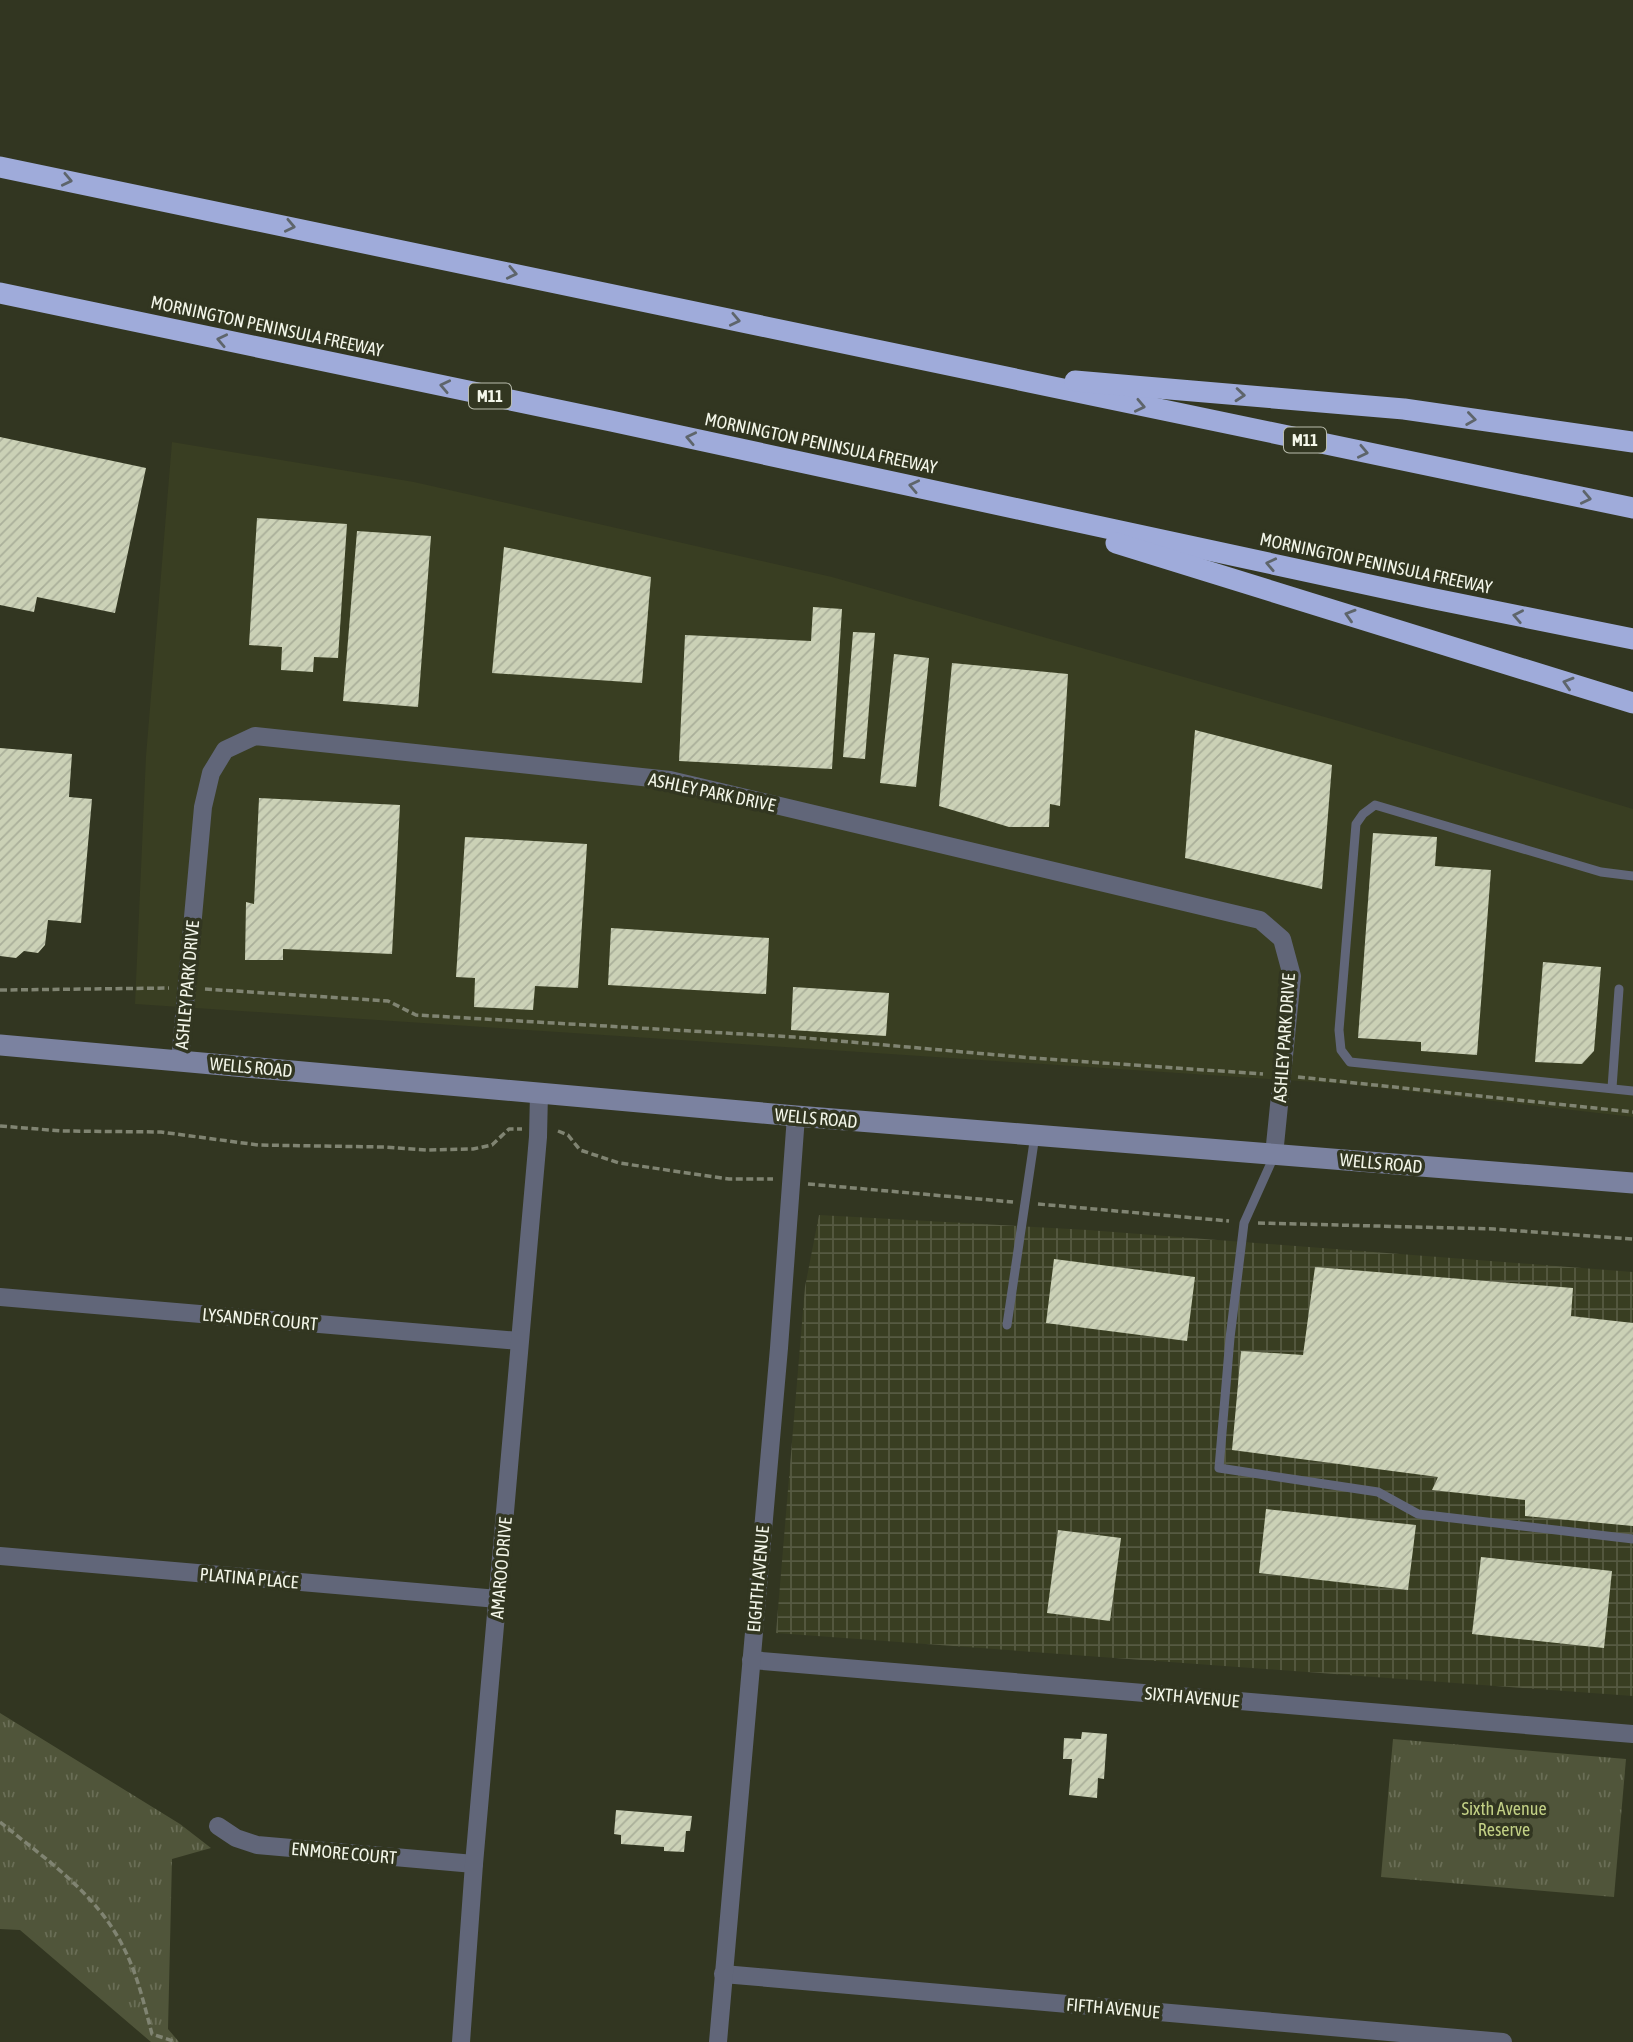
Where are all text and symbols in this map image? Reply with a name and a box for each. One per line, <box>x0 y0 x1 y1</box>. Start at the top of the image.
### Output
one-way arrow <box>61 172 73 187</box>
one-way arrow <box>284 218 296 233</box>
one-way arrow <box>506 265 518 279</box>
street label: MORNINGTON PENINSULA FREEWAY <box>149 291 385 361</box>
one-way arrow <box>729 312 741 327</box>
one-way arrow <box>216 333 228 348</box>
one-way arrow <box>439 380 451 395</box>
road number: M11 <box>469 384 511 408</box>
one-way arrow <box>1235 387 1246 402</box>
one-way arrow <box>1134 397 1146 412</box>
street label: MORNINGTON PENINSULA FREEWAY <box>703 408 939 478</box>
one-way arrow <box>1465 411 1477 426</box>
road number: M11 <box>1284 428 1326 452</box>
one-way arrow <box>685 432 697 447</box>
one-way arrow <box>1357 443 1369 458</box>
one-way arrow <box>908 480 920 495</box>
one-way arrow <box>1580 489 1592 504</box>
street label: MORNINGTON PENINSULA FREEWAY <box>1258 528 1494 598</box>
one-way arrow <box>1265 558 1277 572</box>
one-way arrow <box>1345 609 1357 624</box>
one-way arrow <box>1512 609 1524 624</box>
one-way arrow <box>1562 676 1574 691</box>
street label: ASHLEY PARK DRIVE <box>647 768 778 816</box>
street label: ASHLEY PARK DRIVE <box>171 919 203 1050</box>
street label: ASHLEY PARK DRIVE <box>1269 972 1299 1103</box>
street label: WELLS ROAD <box>209 1053 293 1081</box>
street label: WELLS ROAD <box>774 1104 858 1132</box>
street label: WELLS ROAD <box>1339 1149 1423 1177</box>
street label: LYSANDER COURT <box>201 1303 319 1335</box>
street label: AMAROO DRIVE <box>486 1516 516 1620</box>
street label: EIGHTH AVENUE <box>743 1524 773 1633</box>
street label: PLATINA PLACE <box>199 1563 299 1593</box>
street label: SIXTH AVENUE <box>1144 1682 1241 1712</box>
park label: Sixth Avenue Reserve <box>1461 1798 1547 1840</box>
street label: ENMORE COURT <box>290 1838 398 1868</box>
street label: FIFTH AVENUE <box>1065 1993 1161 2023</box>

